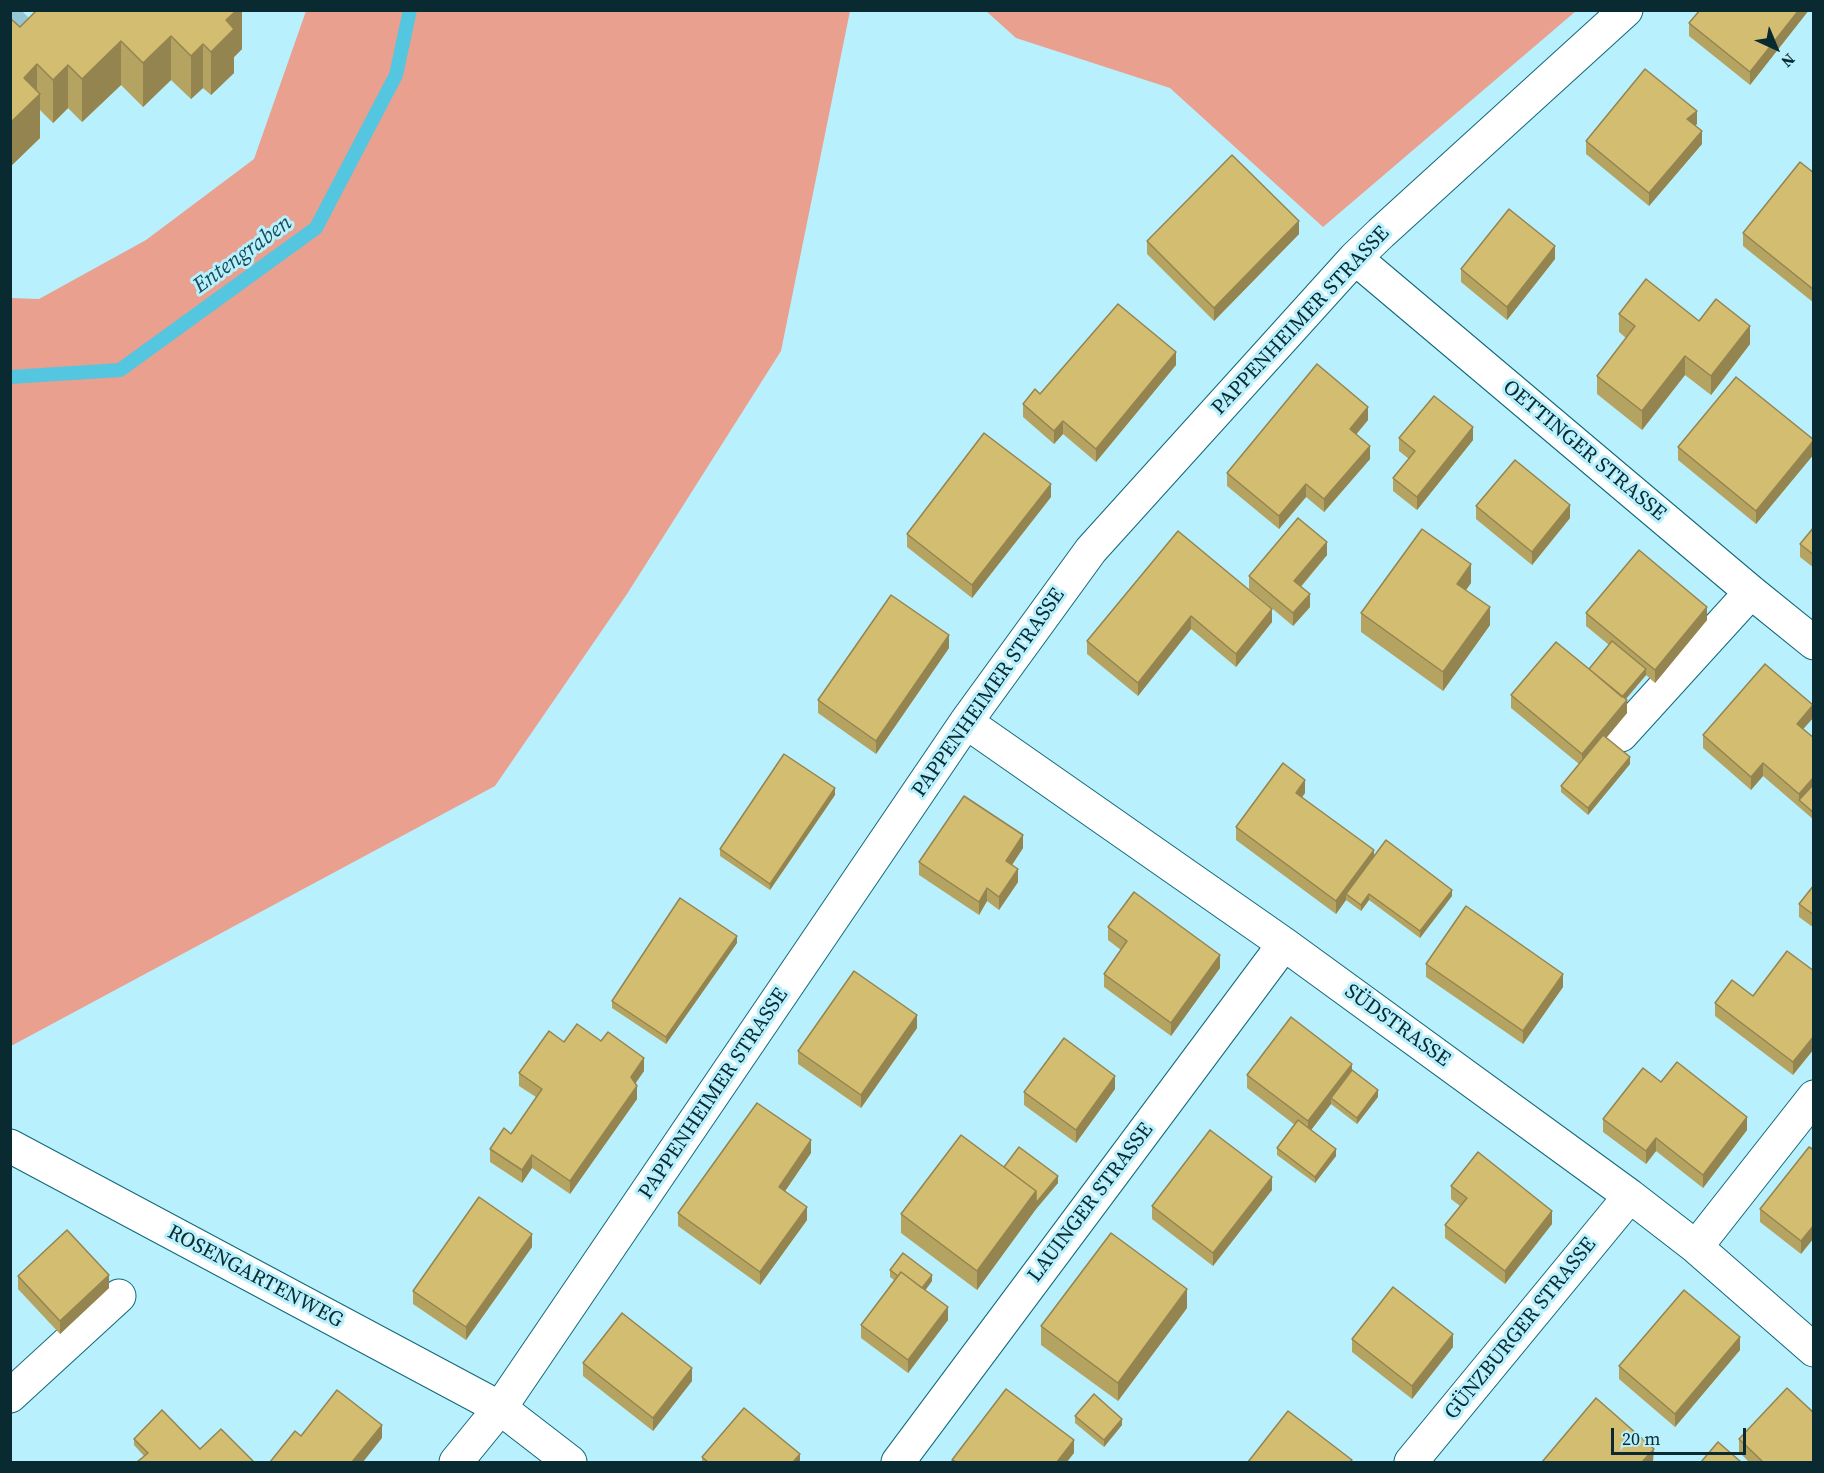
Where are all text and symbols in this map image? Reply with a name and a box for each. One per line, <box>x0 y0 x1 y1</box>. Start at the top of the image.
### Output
north arrow <box>1746 18 1806 78</box>
text: N <box>1777 49 1800 73</box>
water label: Entengraben <box>188 210 298 300</box>
street label: PAPPENHEIMER STRASSE <box>1207 221 1395 421</box>
street label: OETTINGER STRASSE <box>1497 375 1671 527</box>
street label: PAPPENHEIMER STRASSE <box>907 584 1071 802</box>
street label: SÜDSTRASSE <box>1339 979 1455 1073</box>
street label: PAPPENHEIMER STRASSE <box>634 984 794 1204</box>
street label: LAUINGER STRASSE <box>1023 1118 1159 1288</box>
street label: ROSENGARTENWEG <box>163 1220 347 1334</box>
street label: GÜNZBURGER STRASSE <box>1440 1233 1602 1425</box>
scale bar <box>1614 1416 1749 1454</box>
text: 20 m <box>1622 1426 1660 1451</box>

